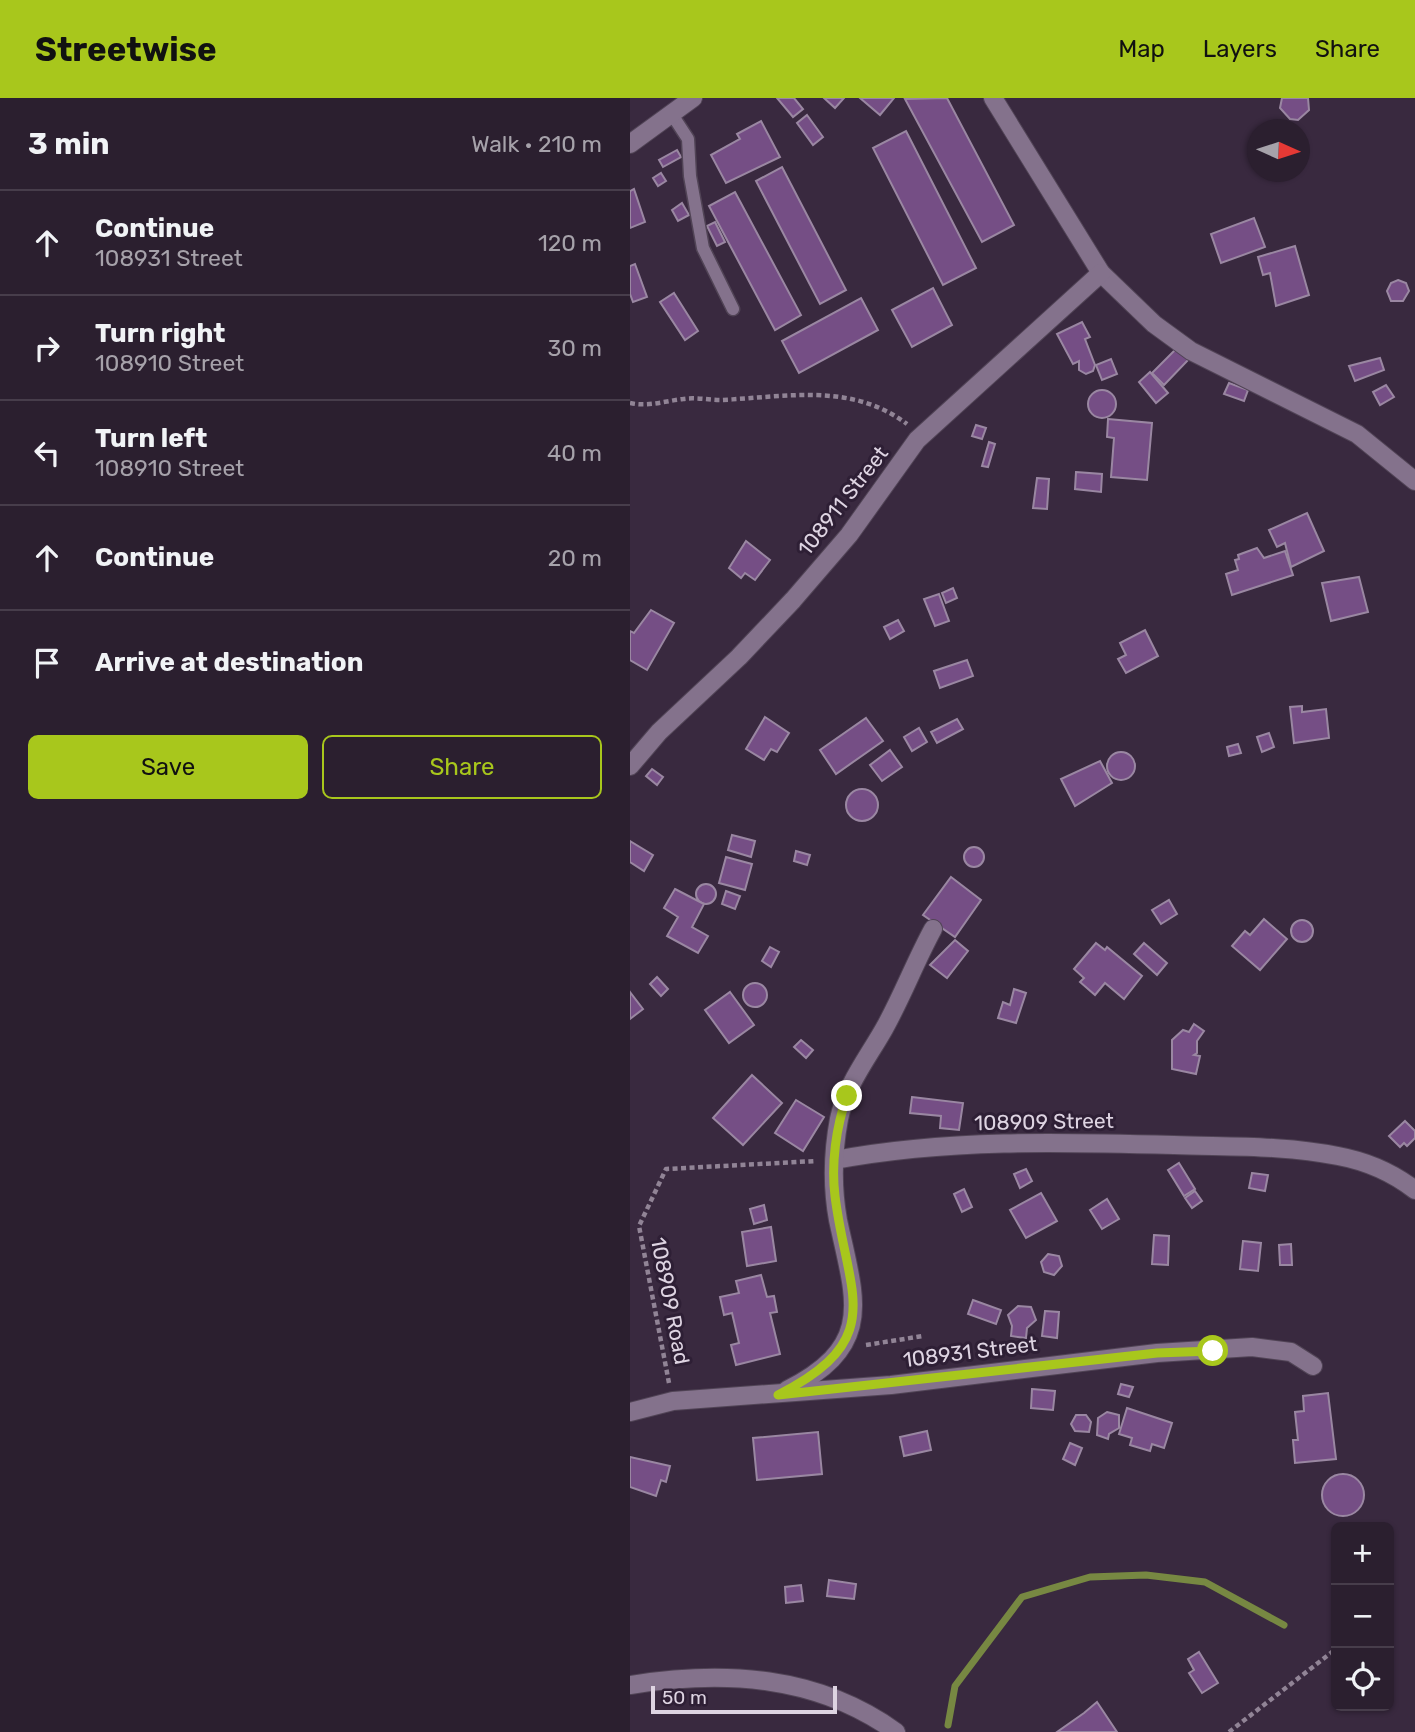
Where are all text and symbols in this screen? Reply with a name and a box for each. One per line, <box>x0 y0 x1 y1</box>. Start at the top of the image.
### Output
text: Streetwise <box>35 30 217 69</box>
text: Map <box>1118 35 1165 63</box>
text: Layers <box>1203 35 1277 63</box>
text: Share <box>1315 35 1380 63</box>
north arrow <box>1247 119 1310 182</box>
text: 3 min <box>28 126 110 162</box>
text: Walk · 210 m <box>471 130 602 158</box>
text: Continue <box>95 213 214 244</box>
icon: ahead <box>28 224 66 262</box>
text: 120 m <box>538 229 602 257</box>
text: 108931 Street <box>95 244 243 272</box>
text: Turn right <box>95 318 225 349</box>
icon: right <box>28 329 66 367</box>
text: 30 m <box>547 334 602 362</box>
text: 108910 Street <box>95 349 244 377</box>
text: Turn left <box>95 423 207 454</box>
icon: left <box>28 434 66 472</box>
text: 40 m <box>547 439 602 467</box>
street label: 108911 Street <box>792 441 893 560</box>
text: 108910 Street <box>95 454 244 482</box>
icon: ahead <box>28 539 66 577</box>
text: Continue <box>95 542 214 573</box>
text: 20 m <box>548 544 602 572</box>
icon: arrive <box>28 644 66 682</box>
text: Arrive at destination <box>95 647 363 678</box>
button: Save <box>28 735 308 799</box>
button: Share <box>322 735 602 799</box>
route end <box>831 1080 862 1111</box>
street label: 108909 Street <box>974 1108 1114 1135</box>
street label: 108909 Road <box>646 1235 695 1367</box>
street label: 108931 Street <box>901 1331 1038 1372</box>
route start <box>1197 1335 1228 1366</box>
map controls <box>1331 1522 1394 1711</box>
button: + <box>1331 1522 1394 1585</box>
button: − <box>1331 1585 1394 1648</box>
button: locate <box>1331 1648 1394 1711</box>
scale bar <box>651 1683 836 1715</box>
text: 50 m <box>662 1686 707 1709</box>

